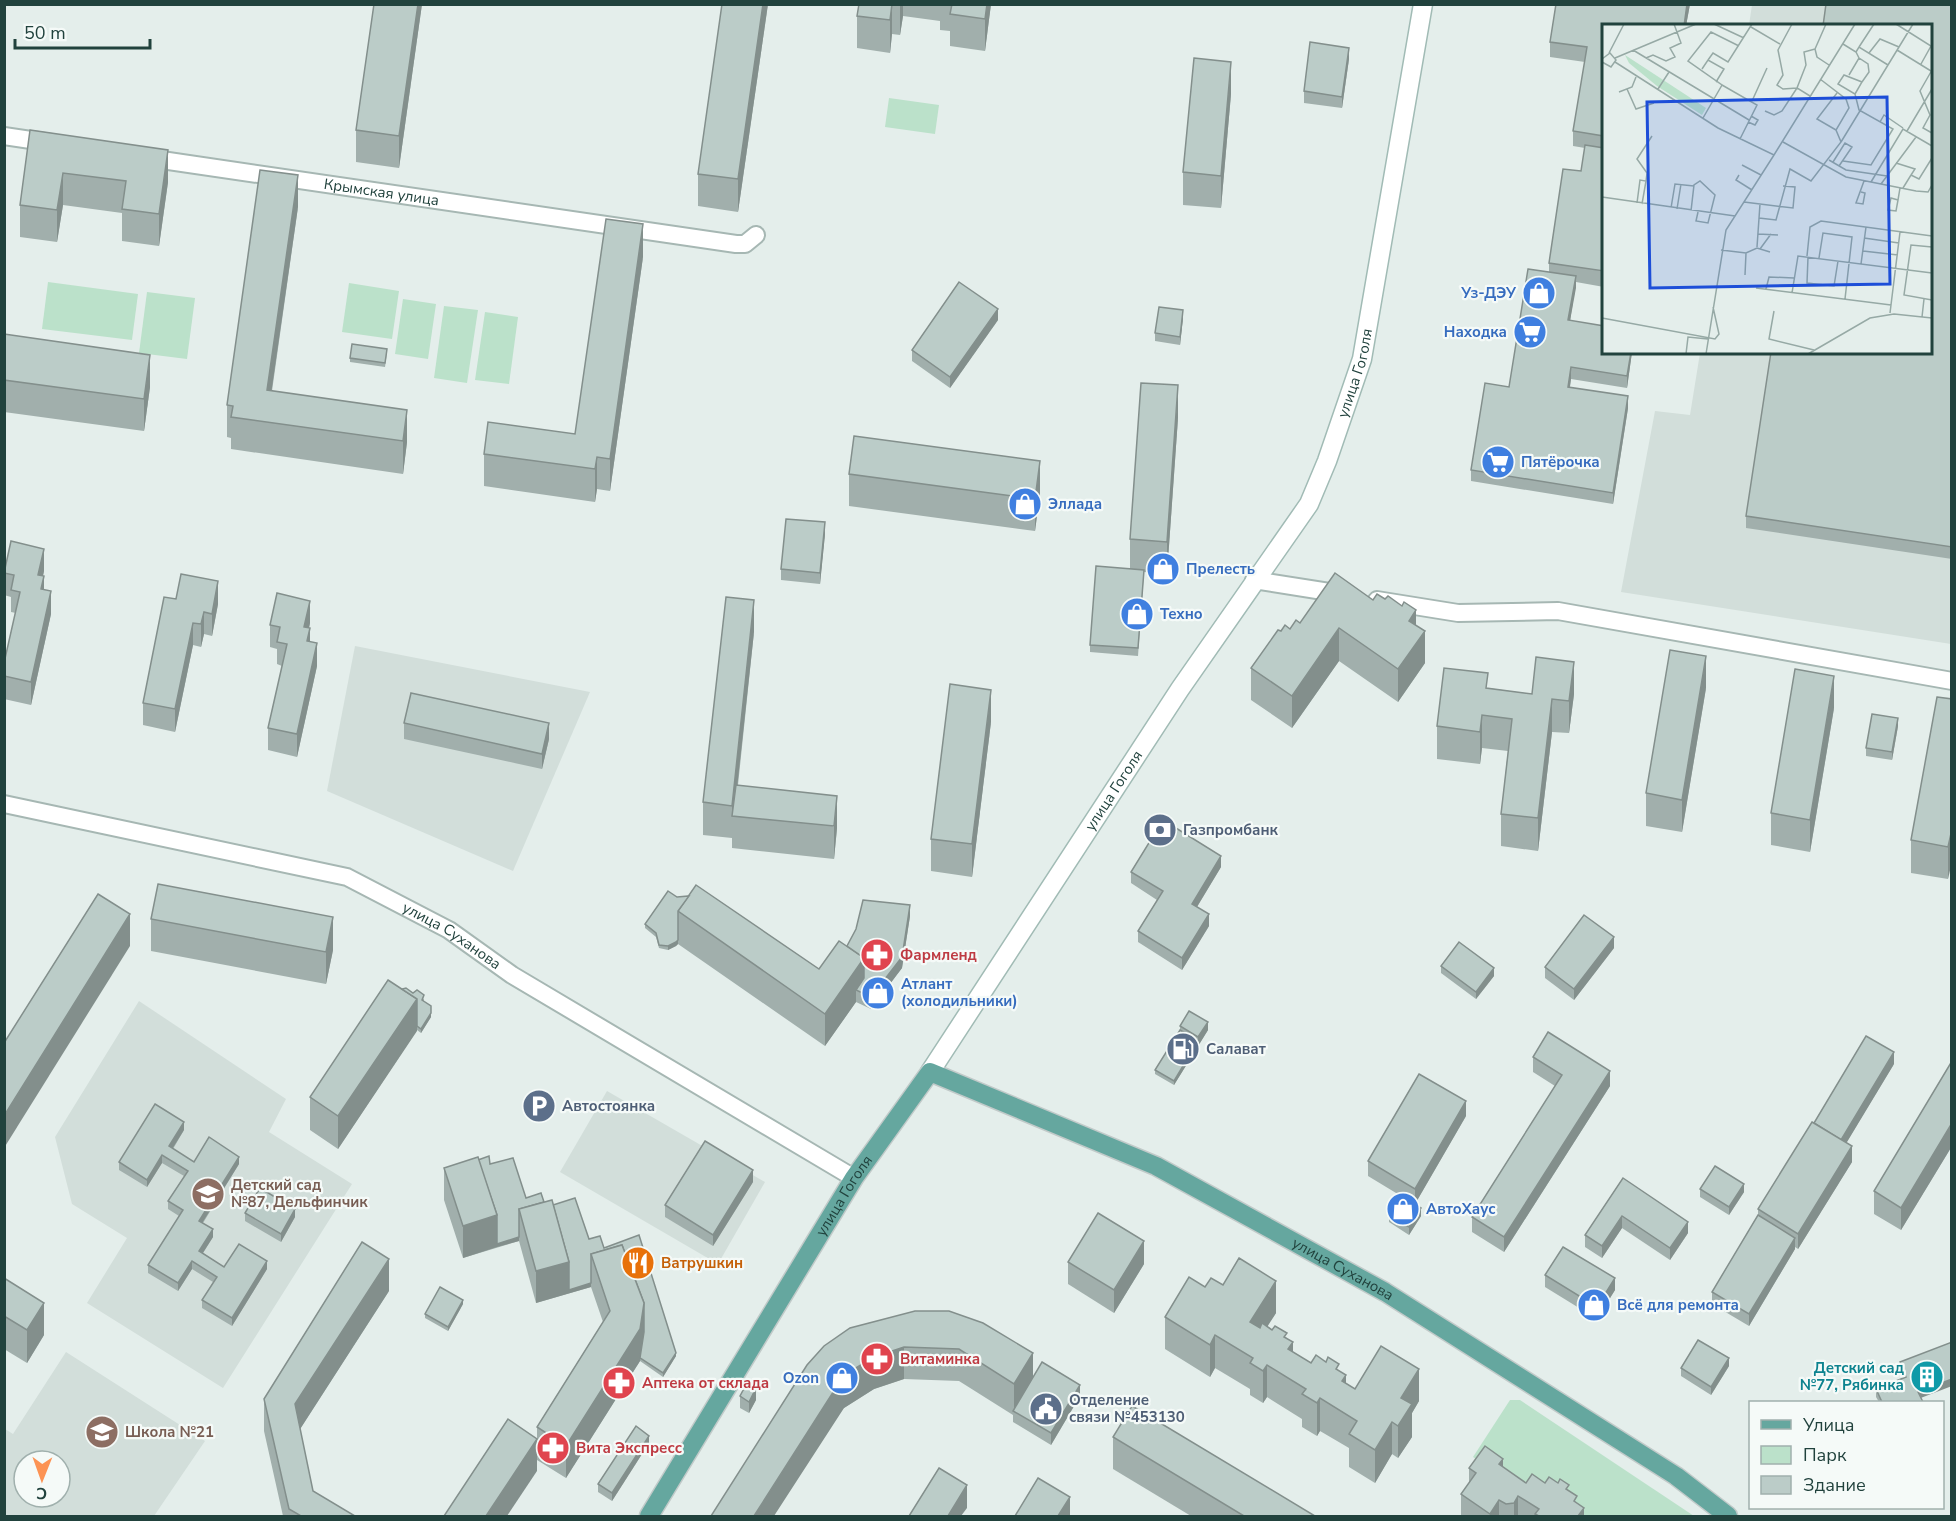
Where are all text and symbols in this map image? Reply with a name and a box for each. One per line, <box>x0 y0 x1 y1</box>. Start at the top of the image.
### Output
scale bar <box>15 12 150 50</box>
text: 50 m <box>24 21 66 45</box>
inset map <box>1602 24 1932 354</box>
street label: Крымская улица <box>323 174 441 210</box>
shop icon: Уз-ДЭУ <box>1521 275 1557 311</box>
place label: Уз-ДЭУ <box>1460 283 1517 303</box>
supermarket icon: Находка <box>1512 314 1548 350</box>
place label: Находка <box>1444 322 1507 342</box>
street label: улица Гоголя <box>1333 327 1377 420</box>
supermarket icon: Пятёрочка <box>1480 444 1516 480</box>
place label: Пятёрочка <box>1521 452 1600 472</box>
shop icon: Эллада <box>1007 486 1043 522</box>
place label: Эллада <box>1048 494 1102 514</box>
shop icon: Прелесть <box>1145 551 1181 587</box>
place label: Прелесть <box>1186 559 1255 579</box>
shop icon: Техно <box>1119 596 1155 632</box>
place label: Техно <box>1160 604 1203 624</box>
street label: улица Гоголя <box>1080 747 1147 835</box>
bank icon: Газпромбанк <box>1142 812 1178 848</box>
place label: Газпромбанк <box>1183 820 1279 840</box>
street label: улица Суханова <box>399 898 505 974</box>
pharmacy icon: Фармленд <box>859 937 895 973</box>
place label: Фармленд <box>900 945 977 965</box>
place label: Атлант (холодильники) <box>901 974 1018 1011</box>
shop icon: Атлант (холодильники) <box>860 975 896 1011</box>
fuel station icon: Салават <box>1165 1031 1201 1067</box>
place label: Салават <box>1206 1039 1266 1059</box>
parking icon: Автостоянка <box>521 1088 557 1124</box>
place label: Автостоянка <box>562 1096 655 1116</box>
street label: улица Гоголя <box>811 1151 877 1240</box>
place label: Детский сад №87, Дельфинчик <box>231 1175 368 1212</box>
school or university icon: Детский сад №87, Дельфинчик <box>190 1176 226 1212</box>
shop icon: АвтоХаус <box>1385 1191 1421 1227</box>
place label: АвтоХаус <box>1426 1199 1495 1219</box>
street label: улица Суханова <box>1289 1233 1398 1305</box>
restaurant icon: Ватрушкин <box>620 1245 656 1281</box>
place label: Ватрушкин <box>661 1253 743 1273</box>
shop icon: Всё для ремонта <box>1576 1287 1612 1323</box>
place label: Всё для ремонта <box>1617 1295 1739 1315</box>
pharmacy icon: Витаминка <box>859 1341 895 1377</box>
place label: Витаминка <box>900 1349 980 1369</box>
place label: Детский сад №77, Рябинка <box>1800 1358 1904 1395</box>
building icon: Детский сад №77, Рябинка <box>1909 1359 1945 1395</box>
shop icon: Ozon <box>824 1360 860 1396</box>
pharmacy icon: Аптека от склада <box>601 1365 637 1401</box>
place label: Ozon <box>783 1368 819 1388</box>
place label: Аптека от склада <box>642 1373 769 1393</box>
place label: Отделение связи №453130 <box>1069 1390 1185 1427</box>
public building icon: Отделение связи №453130 <box>1028 1391 1064 1427</box>
legend <box>1749 1401 1944 1509</box>
text: Улица <box>1802 1413 1854 1437</box>
school or university icon: Школа №21 <box>84 1414 120 1450</box>
place label: Школа №21 <box>125 1422 214 1442</box>
pharmacy icon: Вита Экспресс <box>535 1430 571 1466</box>
place label: Вита Экспресс <box>576 1438 682 1458</box>
text: Парк <box>1803 1443 1847 1467</box>
north arrow <box>12 1449 72 1509</box>
text: Здание <box>1803 1473 1866 1497</box>
text: С <box>36 1482 47 1504</box>

